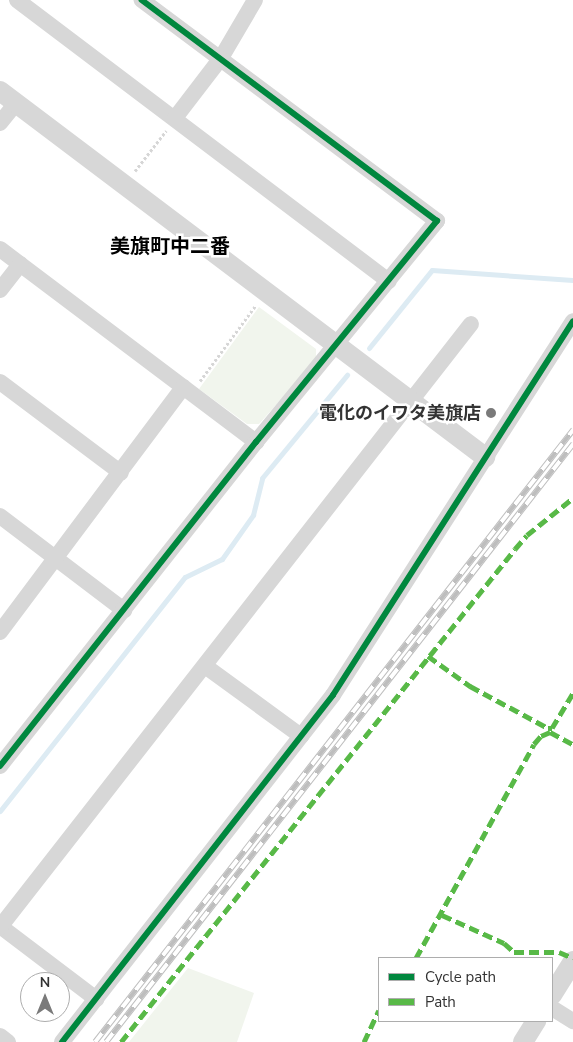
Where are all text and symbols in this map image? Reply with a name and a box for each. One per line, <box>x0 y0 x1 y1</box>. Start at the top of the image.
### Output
district label: 美旗町中二番 <box>110 234 230 258</box>
place label: 電化のイワタ美旗店 <box>319 402 481 424</box>
marker: 電化のイワタ美旗店 <box>485 407 497 419</box>
legend <box>378 957 553 1022</box>
text: Cycle path <box>425 967 496 987</box>
north arrow <box>20 972 70 1022</box>
text: N <box>40 973 50 992</box>
text: Path <box>425 992 456 1012</box>

